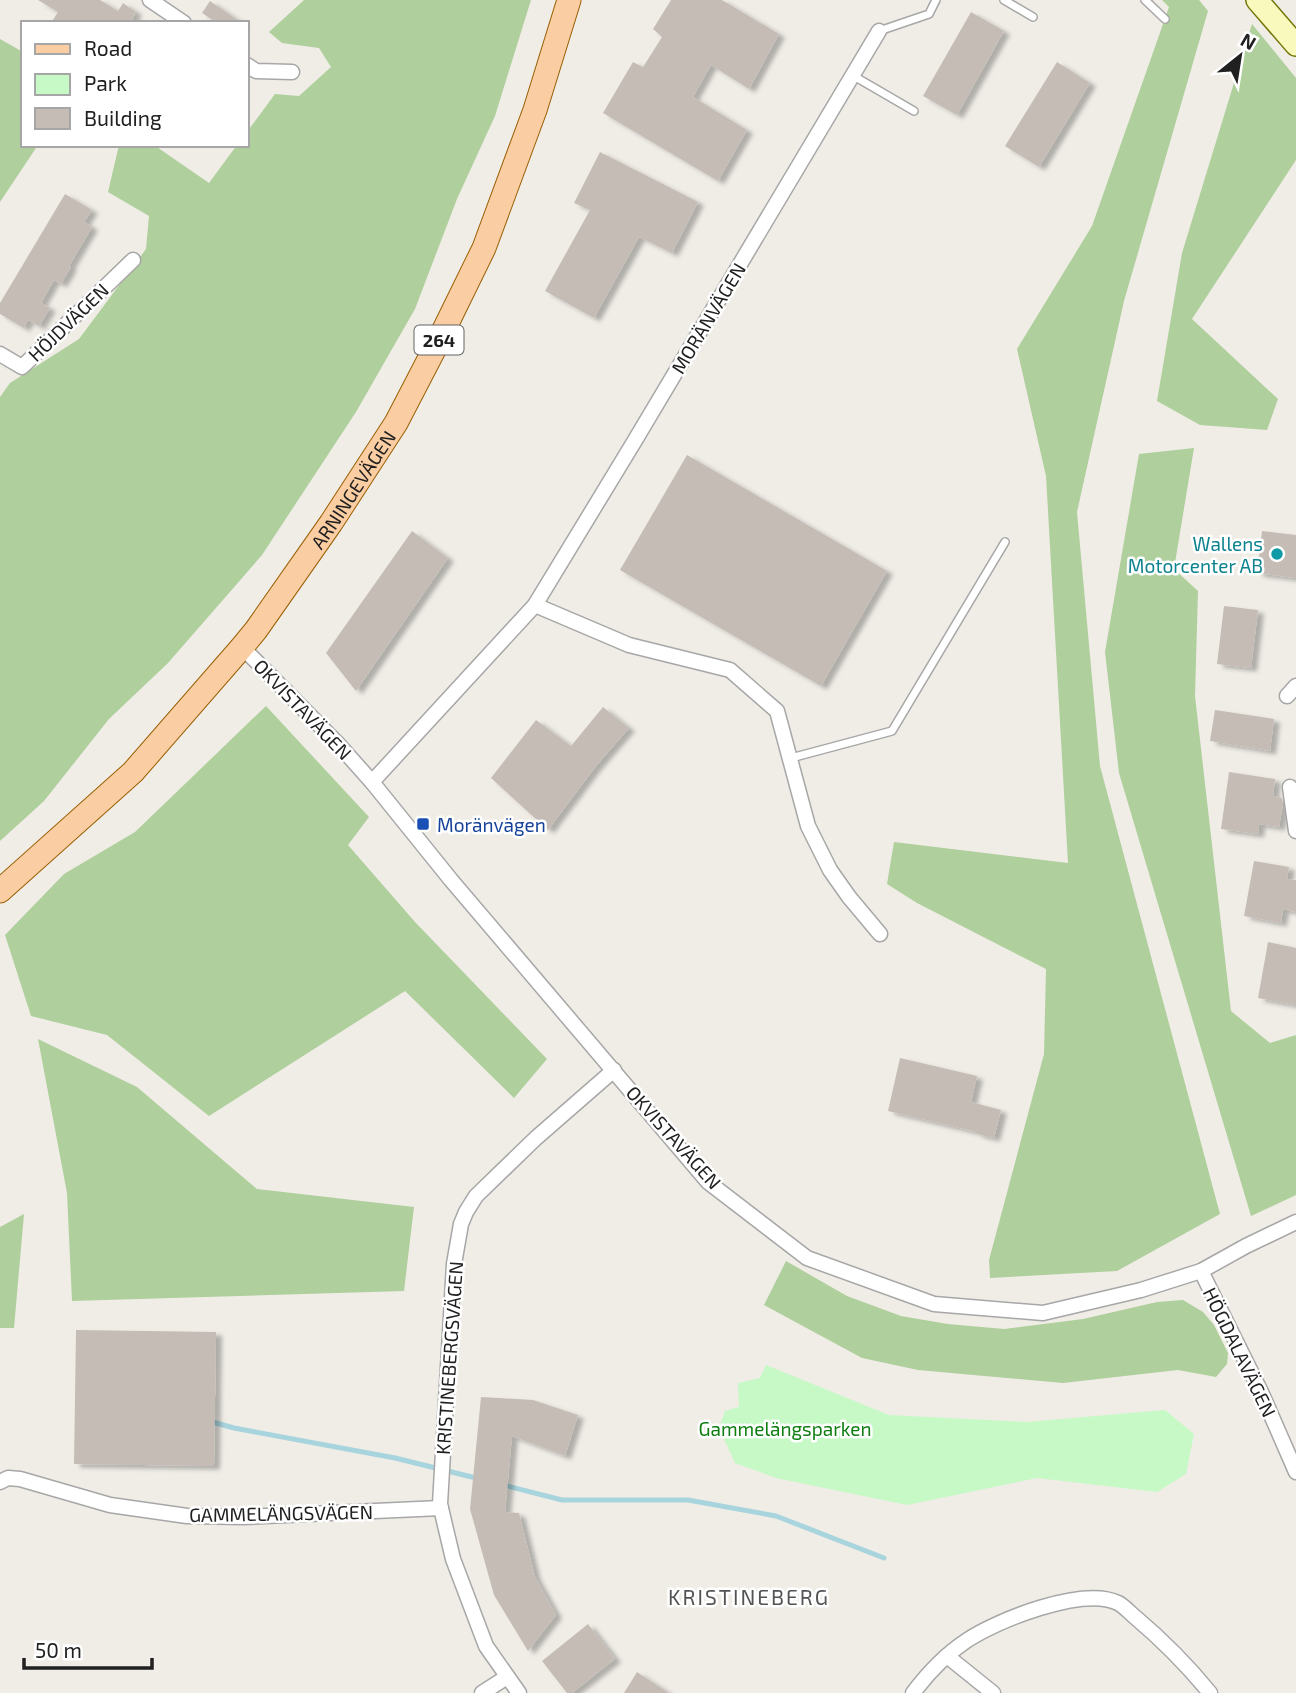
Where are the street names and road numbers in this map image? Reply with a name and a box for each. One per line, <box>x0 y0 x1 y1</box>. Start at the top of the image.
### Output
street label: MORÄNVÄGEN <box>666 259 750 377</box>
street label: HÖJDVÄGEN <box>23 278 113 366</box>
road number: 264 <box>414 326 464 354</box>
street label: ARNINGEVÄGEN <box>305 426 400 553</box>
street label: OKVISTAVÄGEN <box>249 654 357 764</box>
street label: OKVISTAVÄGEN <box>622 1081 726 1193</box>
street label: KRISTINEBERGSVÄGEN <box>431 1260 467 1456</box>
street label: HÖGDALAVÄGEN <box>1199 1283 1281 1421</box>
street label: GAMMELÄNGSVÄGEN <box>189 1500 373 1526</box>

